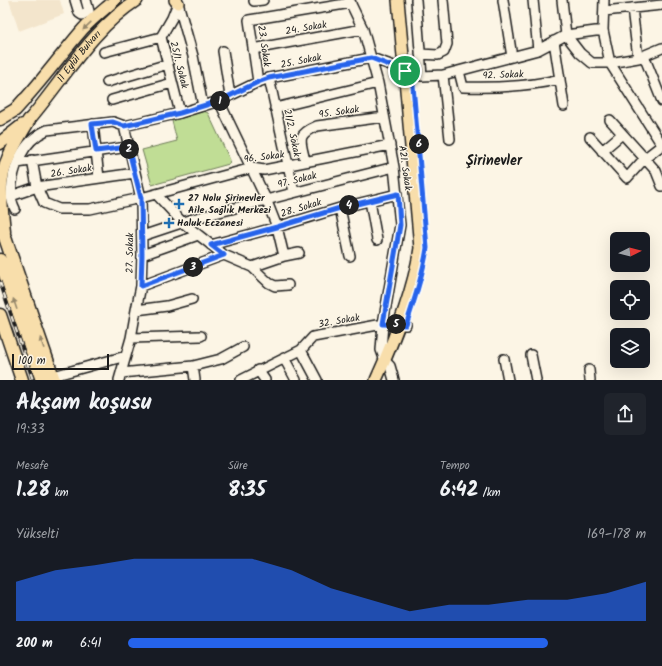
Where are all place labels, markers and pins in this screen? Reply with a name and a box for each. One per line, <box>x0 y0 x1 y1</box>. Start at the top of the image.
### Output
pin <box>388 54 422 88</box>
pin: 1 <box>210 91 230 111</box>
pin: 6 <box>409 134 429 154</box>
pin: 2 <box>119 139 139 159</box>
place label: 27 Nolu Şirinevler Aile Sağlık Merkezi <box>188 190 271 218</box>
pin: 4 <box>339 195 359 215</box>
marker: 27 Nolu Şirinevler Aile Sağlık Merkezi <box>173 198 185 210</box>
place label: Haluk Eczanesi <box>177 215 243 231</box>
marker: Haluk Eczanesi <box>164 218 174 228</box>
pin: 3 <box>183 257 203 277</box>
pin: 5 <box>386 314 406 334</box>

